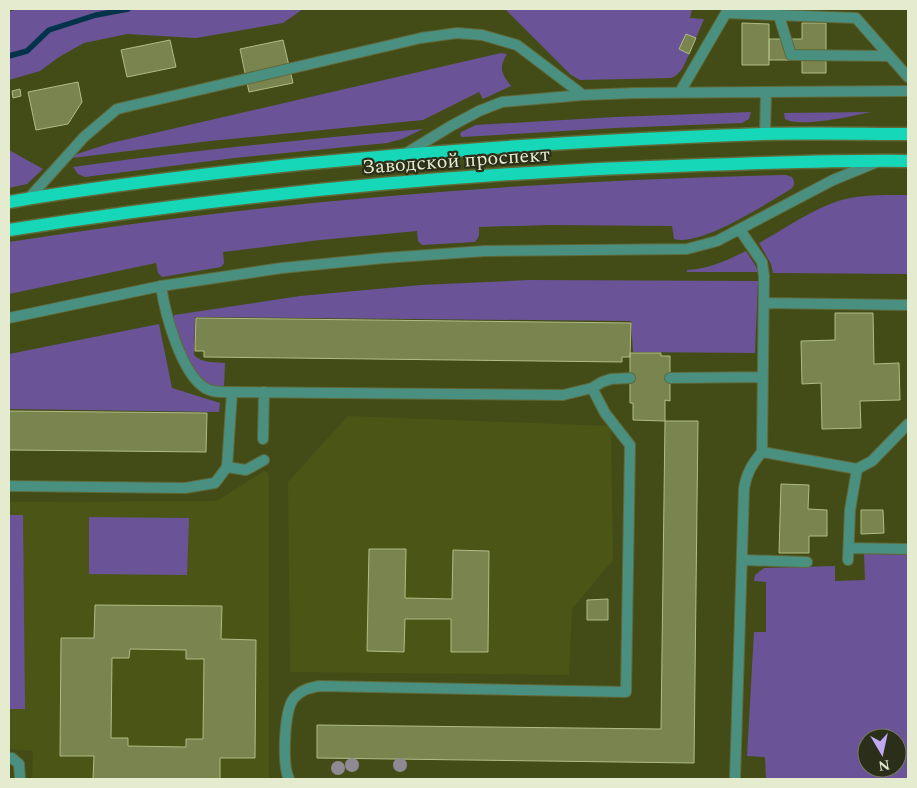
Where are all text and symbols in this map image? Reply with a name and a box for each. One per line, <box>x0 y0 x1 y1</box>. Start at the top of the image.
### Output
street label: Заводской проспект <box>361 139 551 183</box>
north arrow <box>857 728 907 778</box>
text: N <box>877 754 891 777</box>

